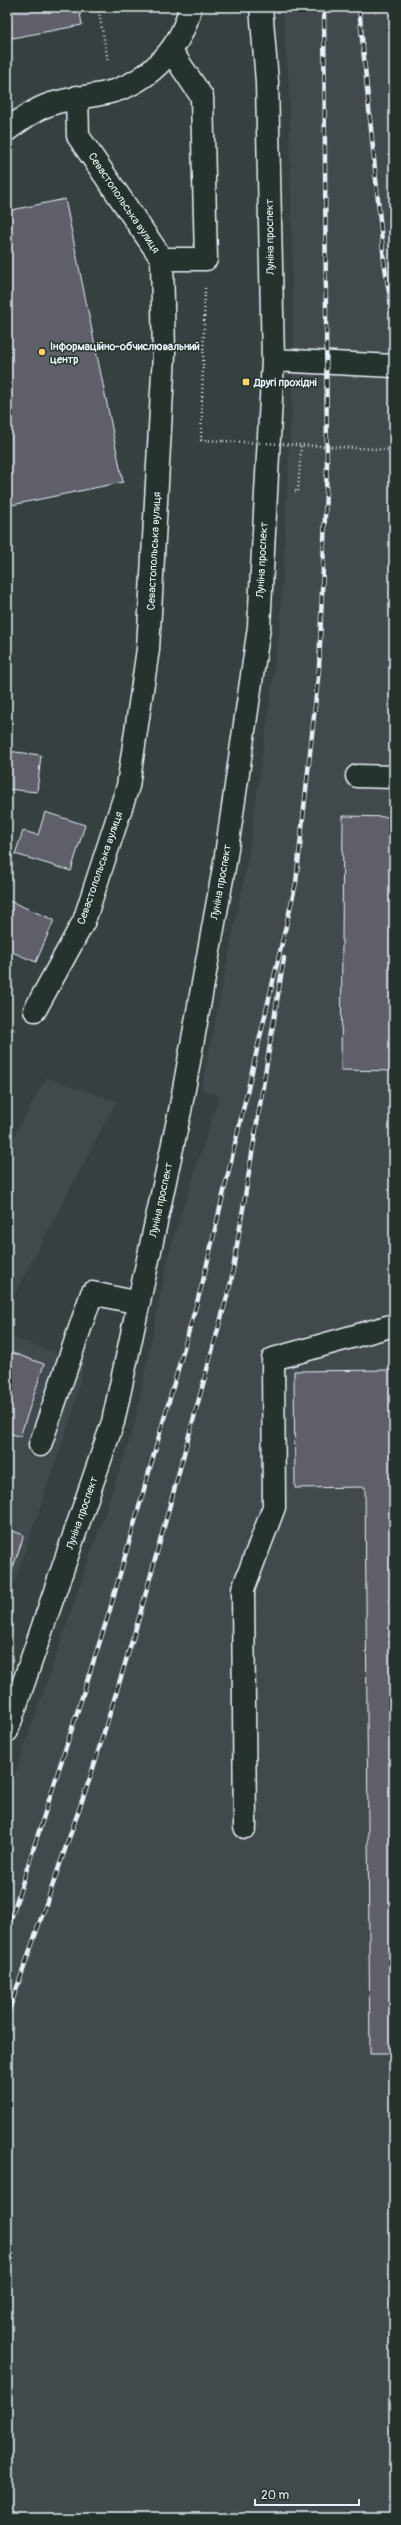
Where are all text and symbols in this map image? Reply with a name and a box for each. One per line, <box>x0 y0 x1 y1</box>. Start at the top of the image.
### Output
street label: Севастопольська вулиця <box>85 150 163 256</box>
street label: Луніна проспект <box>263 198 277 276</box>
place label: Інформаційно-обчислювальний центр <box>50 340 200 366</box>
marker: Інформаційно-обчислювальний центр <box>37 347 47 357</box>
place label: Другі прохідні <box>253 376 317 389</box>
marker: Другі прохідні <box>241 377 251 387</box>
street label: Севастопольська вулиця <box>144 491 164 611</box>
street label: Луніна проспект <box>253 521 271 599</box>
street label: Севастопольська вулиця <box>75 810 125 926</box>
street label: Луніна проспект <box>208 843 234 922</box>
street label: Луніна проспект <box>147 1161 175 1240</box>
street label: Луніна проспект <box>63 1474 101 1552</box>
scale bar <box>255 2481 359 2507</box>
text: 20 m <box>261 2488 290 2503</box>

